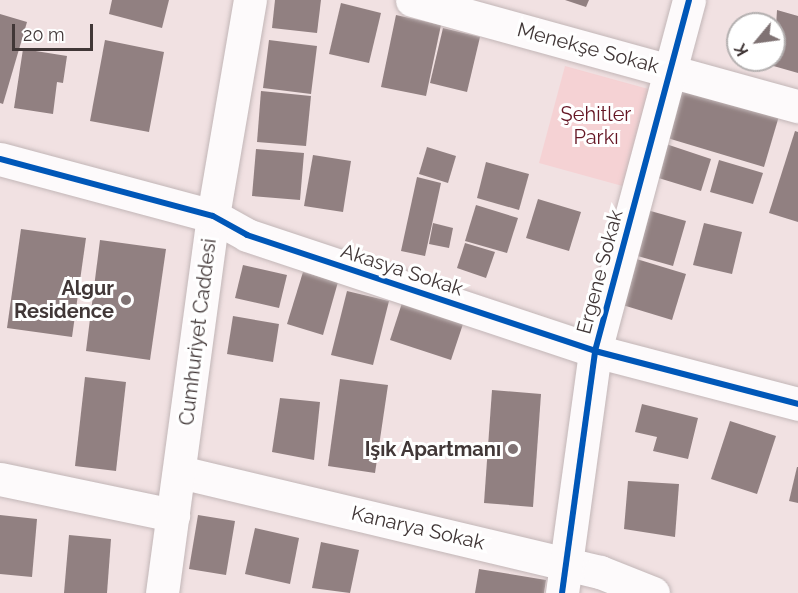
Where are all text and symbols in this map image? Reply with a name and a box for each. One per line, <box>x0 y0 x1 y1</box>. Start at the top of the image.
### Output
scale bar <box>15 12 96 50</box>
north arrow <box>726 12 786 72</box>
street label: Menekşe Sokak <box>515 18 661 78</box>
text: 20 m <box>23 24 65 45</box>
text: K <box>731 41 752 59</box>
park label: Şehitler Parkı <box>561 103 631 150</box>
street label: Ergene Sokak <box>572 207 628 337</box>
street label: Cumhuriyet Caddesi <box>175 237 221 427</box>
street label: Akasya Sokak <box>338 239 466 301</box>
place label: Algur Residence <box>14 276 114 323</box>
marker: Algur Residence <box>119 293 133 307</box>
place label: Işık Apartmanı <box>364 437 501 461</box>
marker: Işık Apartmanı <box>506 442 520 456</box>
street label: Kanarya Sokak <box>349 501 487 555</box>

